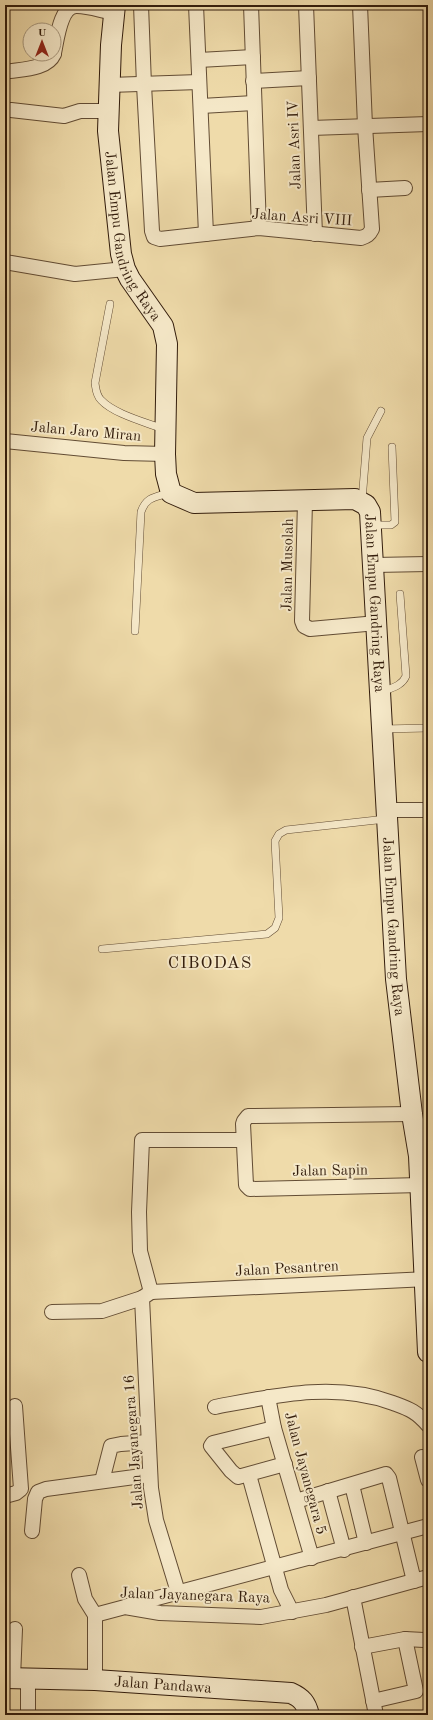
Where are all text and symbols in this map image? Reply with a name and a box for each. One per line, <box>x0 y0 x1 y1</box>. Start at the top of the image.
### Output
north arrow <box>22 22 62 62</box>
text: U <box>38 28 47 39</box>
street label: Jalan Asri IV <box>286 100 305 190</box>
street label: Jalan Empu Gandring Raya <box>101 150 163 325</box>
street label: Jalan Asri VIII <box>251 207 353 230</box>
street label: Jalan Jaro Miran <box>30 420 142 445</box>
street label: Jalan Empu Gandring Raya <box>361 513 386 694</box>
street label: Jalan Musolah <box>280 518 297 612</box>
street label: Jalan Empu Gandring Raya <box>379 837 406 1017</box>
district label: CIBODAS <box>168 955 252 972</box>
street label: Jalan Sapin <box>292 1163 368 1180</box>
street label: Jalan Pesantren <box>235 1259 339 1280</box>
street label: Jalan Jayanegara 16 <box>122 1374 147 1510</box>
street label: Jalan Jayanegara 5 <box>281 1410 328 1536</box>
street label: Jalan Jayanegara Raya <box>119 1586 271 1607</box>
street label: Jalan Pandawa <box>113 1675 213 1697</box>

